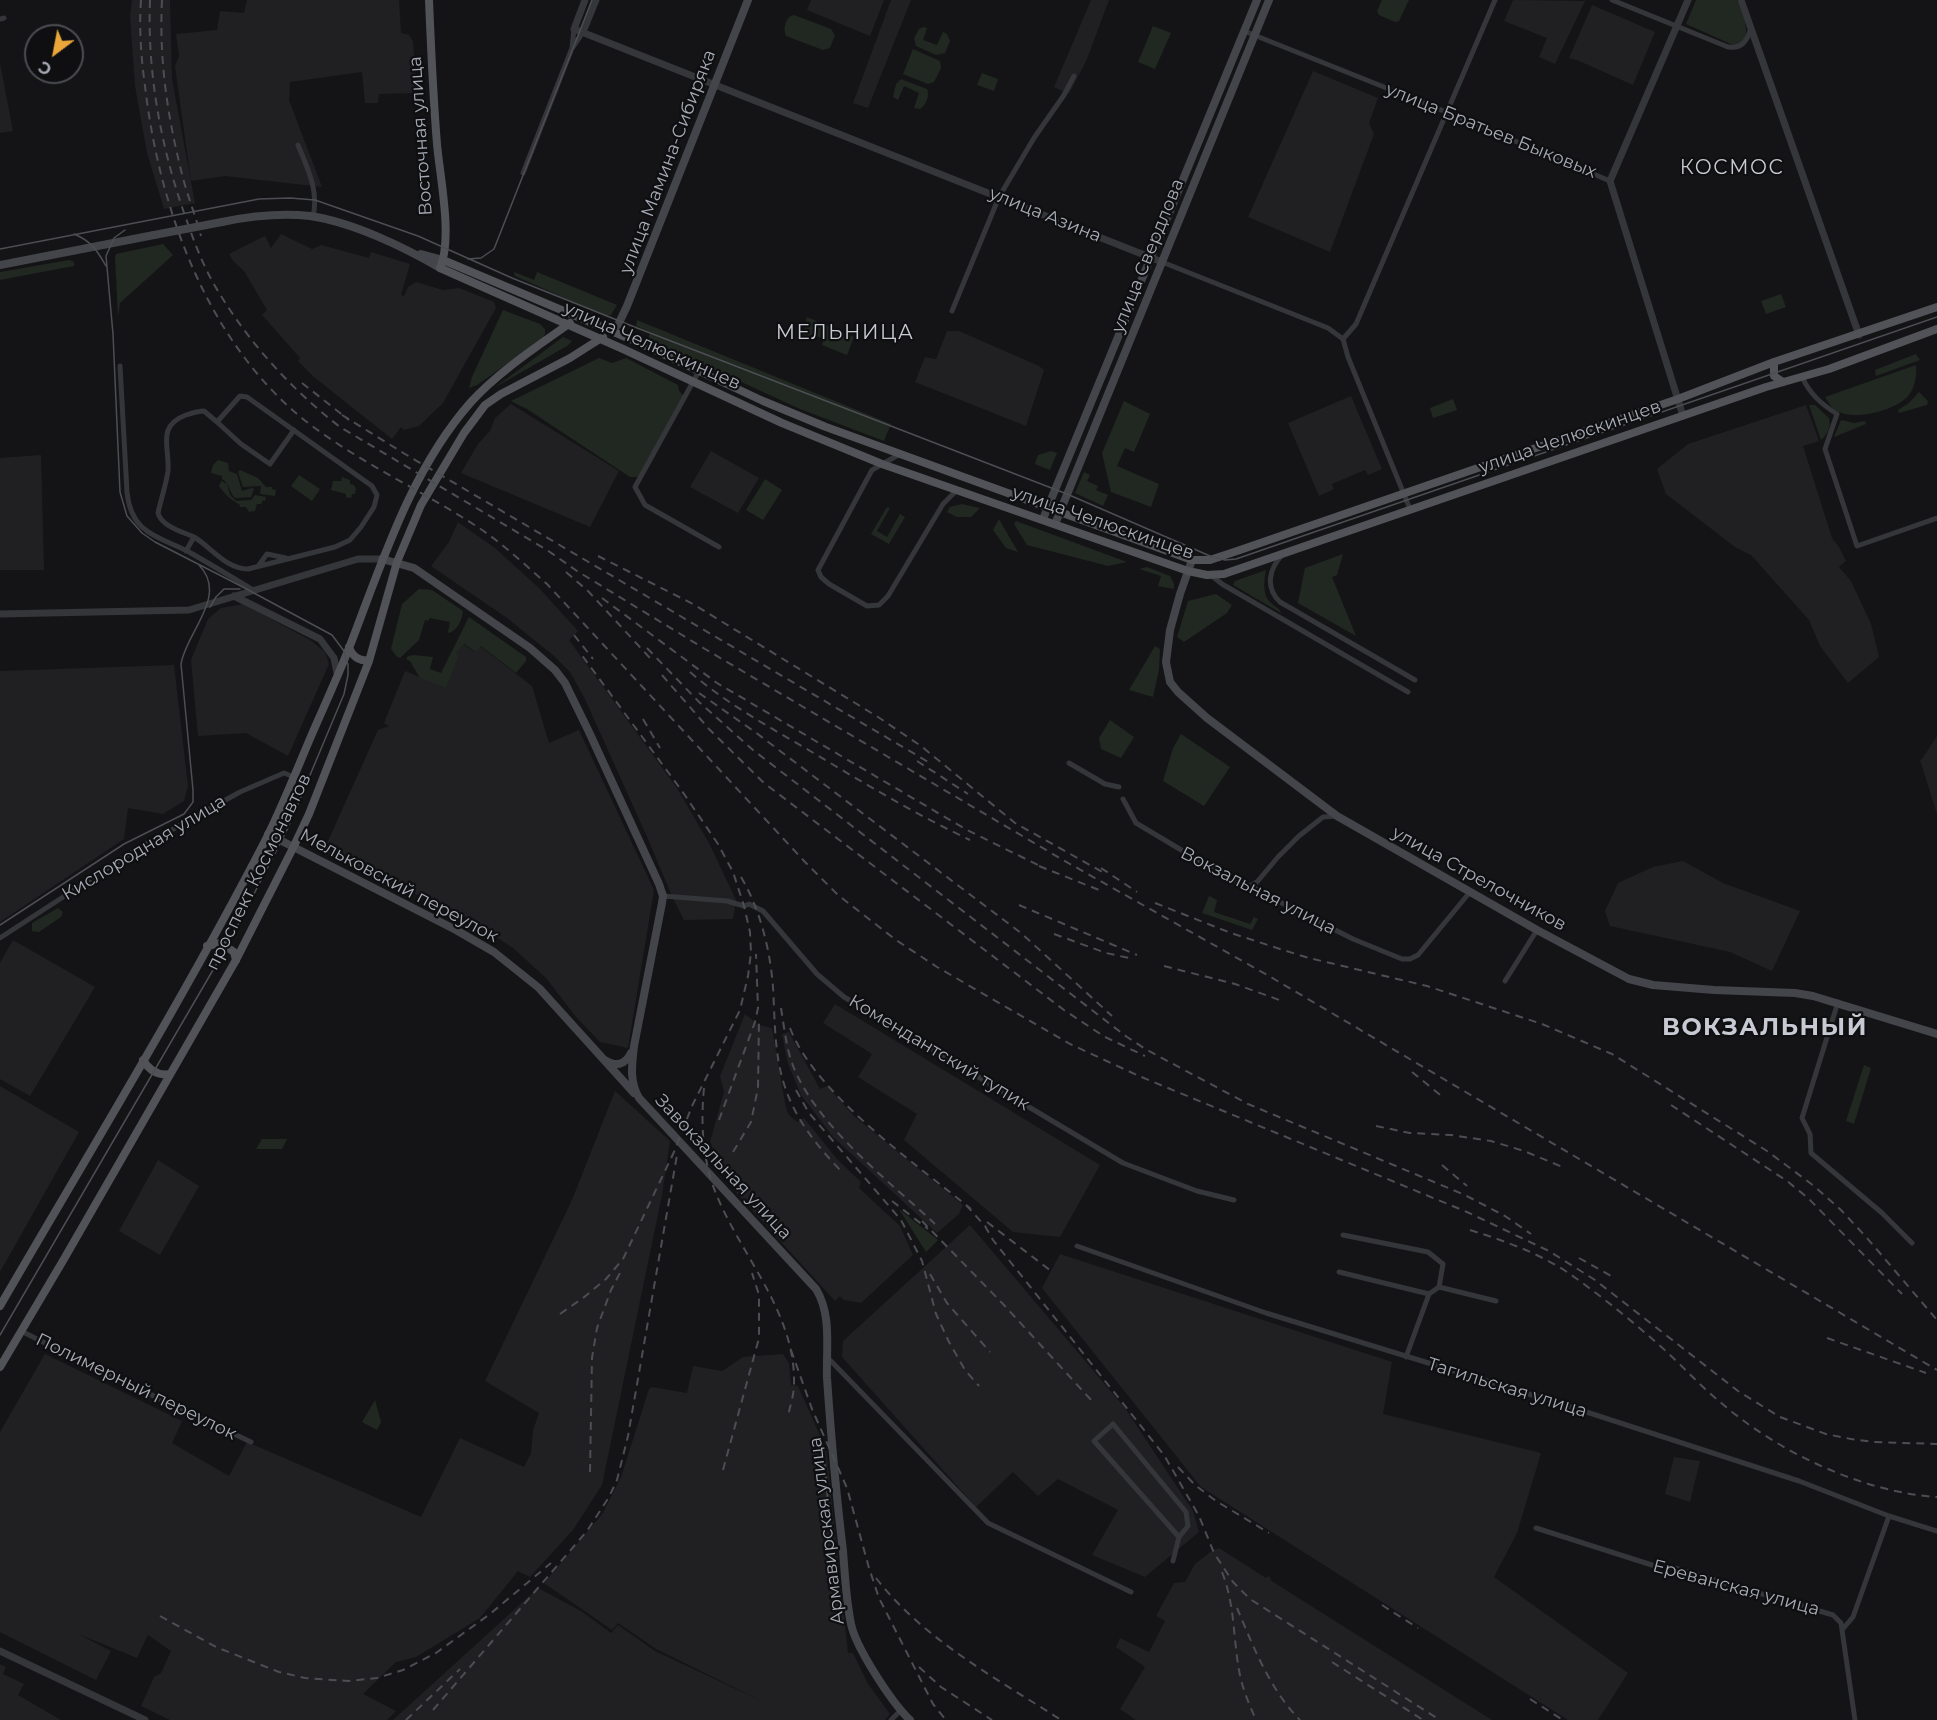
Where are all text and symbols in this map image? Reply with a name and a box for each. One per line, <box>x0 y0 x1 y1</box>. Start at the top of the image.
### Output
north arrow <box>24 24 84 84</box>
street label: улица Мамина-Сибиряка <box>615 47 721 277</box>
street label: Восточная улица <box>405 56 437 216</box>
text: С <box>35 57 55 79</box>
street label: улица Братьев Быковых <box>1382 79 1600 183</box>
district label: КОСМОС <box>1680 156 1784 180</box>
street label: улица Свердлова <box>1107 176 1189 336</box>
street label: улица Азина <box>986 183 1104 247</box>
street label: улица Челюскинцев <box>560 297 744 395</box>
district label: МЕЛЬНИЦА <box>776 321 914 345</box>
street label: улица Челюскинцев <box>1476 396 1664 478</box>
street label: улица Челюскинцев <box>1009 482 1197 564</box>
street label: проспект Космонавтов <box>202 770 316 974</box>
street label: Кислородная улица <box>58 790 230 906</box>
street label: улица Стрелочников <box>1388 822 1570 936</box>
street label: Мельковский переулок <box>296 824 502 948</box>
street label: Вокзальная улица <box>1177 842 1339 940</box>
street label: Комендантский тупик <box>845 990 1033 1116</box>
district label: ВОКЗАЛЬНЫЙ <box>1662 1014 1868 1042</box>
street label: Завокзальная улица <box>650 1090 796 1244</box>
street label: Полимерный переулок <box>32 1329 240 1445</box>
street label: Тагильская улица <box>1425 1353 1589 1423</box>
street label: Армавирская улица <box>805 1436 849 1626</box>
street label: Ереванская улица <box>1650 1555 1822 1621</box>

